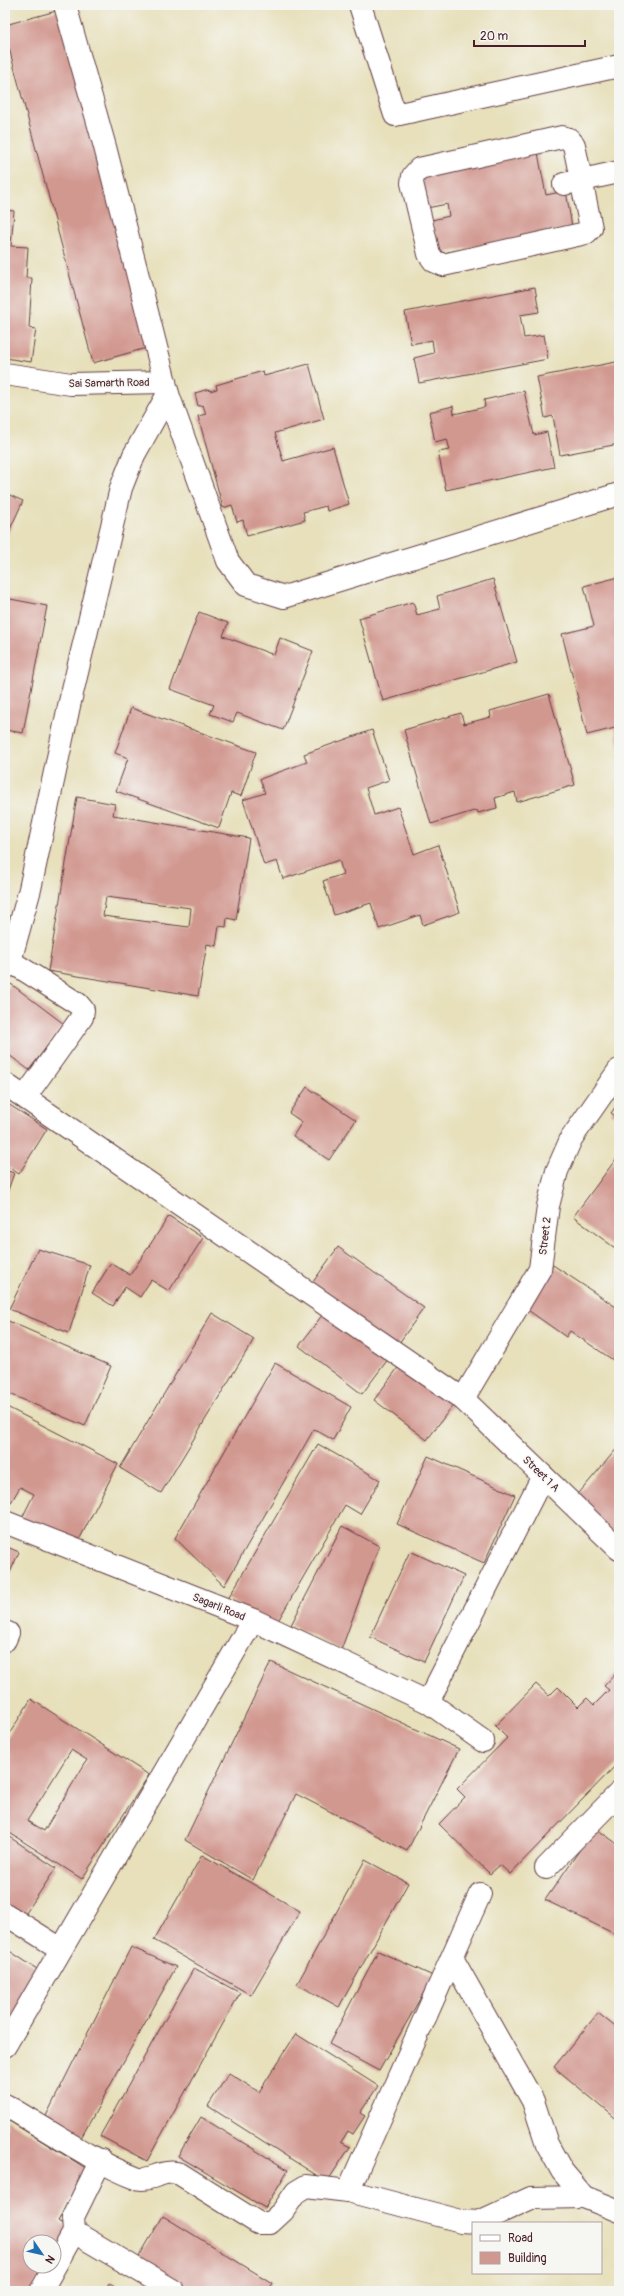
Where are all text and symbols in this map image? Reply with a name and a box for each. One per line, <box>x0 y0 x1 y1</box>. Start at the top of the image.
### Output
scale bar <box>474 22 585 48</box>
text: 20 m <box>480 29 509 44</box>
street label: Sai Samarth Road <box>68 376 150 390</box>
street label: Street 2 <box>536 1216 554 1256</box>
street label: Street 1 A <box>520 1453 562 1495</box>
street label: Sagarli Road <box>191 1591 247 1623</box>
legend <box>472 2222 602 2274</box>
text: Road <box>508 2231 533 2246</box>
north arrow <box>22 2234 62 2274</box>
text: Building <box>508 2251 547 2266</box>
text: N <box>42 2253 57 2266</box>

